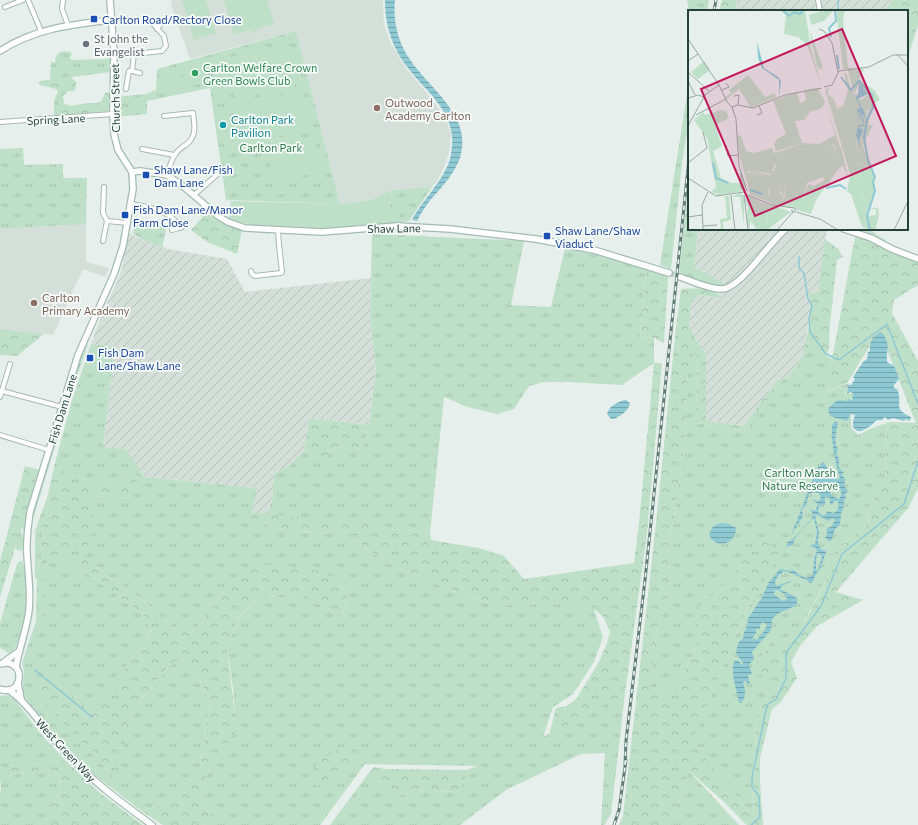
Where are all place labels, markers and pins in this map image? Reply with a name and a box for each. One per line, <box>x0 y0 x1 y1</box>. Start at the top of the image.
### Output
place label: Carlton Road/Rectory Close <box>102 13 242 26</box>
marker: Carlton Road/Rectory Close <box>89 14 99 24</box>
place label: St John the Evangelist <box>94 32 148 58</box>
marker: St John the Evangelist <box>81 39 91 49</box>
place label: Carlton Welfare Crown Green Bowls Club <box>203 61 317 87</box>
marker: Carlton Welfare Crown Green Bowls Club <box>190 68 200 78</box>
place label: Outwood Academy Carlton <box>385 96 471 122</box>
marker: Outwood Academy Carlton <box>372 103 382 113</box>
place label: Carlton Park Pavilion <box>231 113 294 139</box>
marker: Carlton Park Pavilion <box>218 120 228 130</box>
place label: Shaw Lane/Fish Dam Lane <box>154 163 233 189</box>
marker: Shaw Lane/Fish Dam Lane <box>141 170 151 180</box>
place label: Fish Dam Lane/Manor Farm Close <box>133 203 244 229</box>
marker: Fish Dam Lane/Manor Farm Close <box>120 210 130 220</box>
place label: Shaw Lane/Shaw Viaduct <box>555 224 641 250</box>
marker: Shaw Lane/Shaw Viaduct <box>542 231 552 241</box>
place label: Carlton Primary Academy <box>42 291 130 317</box>
marker: Carlton Primary Academy <box>29 298 39 308</box>
place label: Fish Dam Lane/Shaw Lane <box>98 346 181 372</box>
marker: Fish Dam Lane/Shaw Lane <box>85 353 95 363</box>

